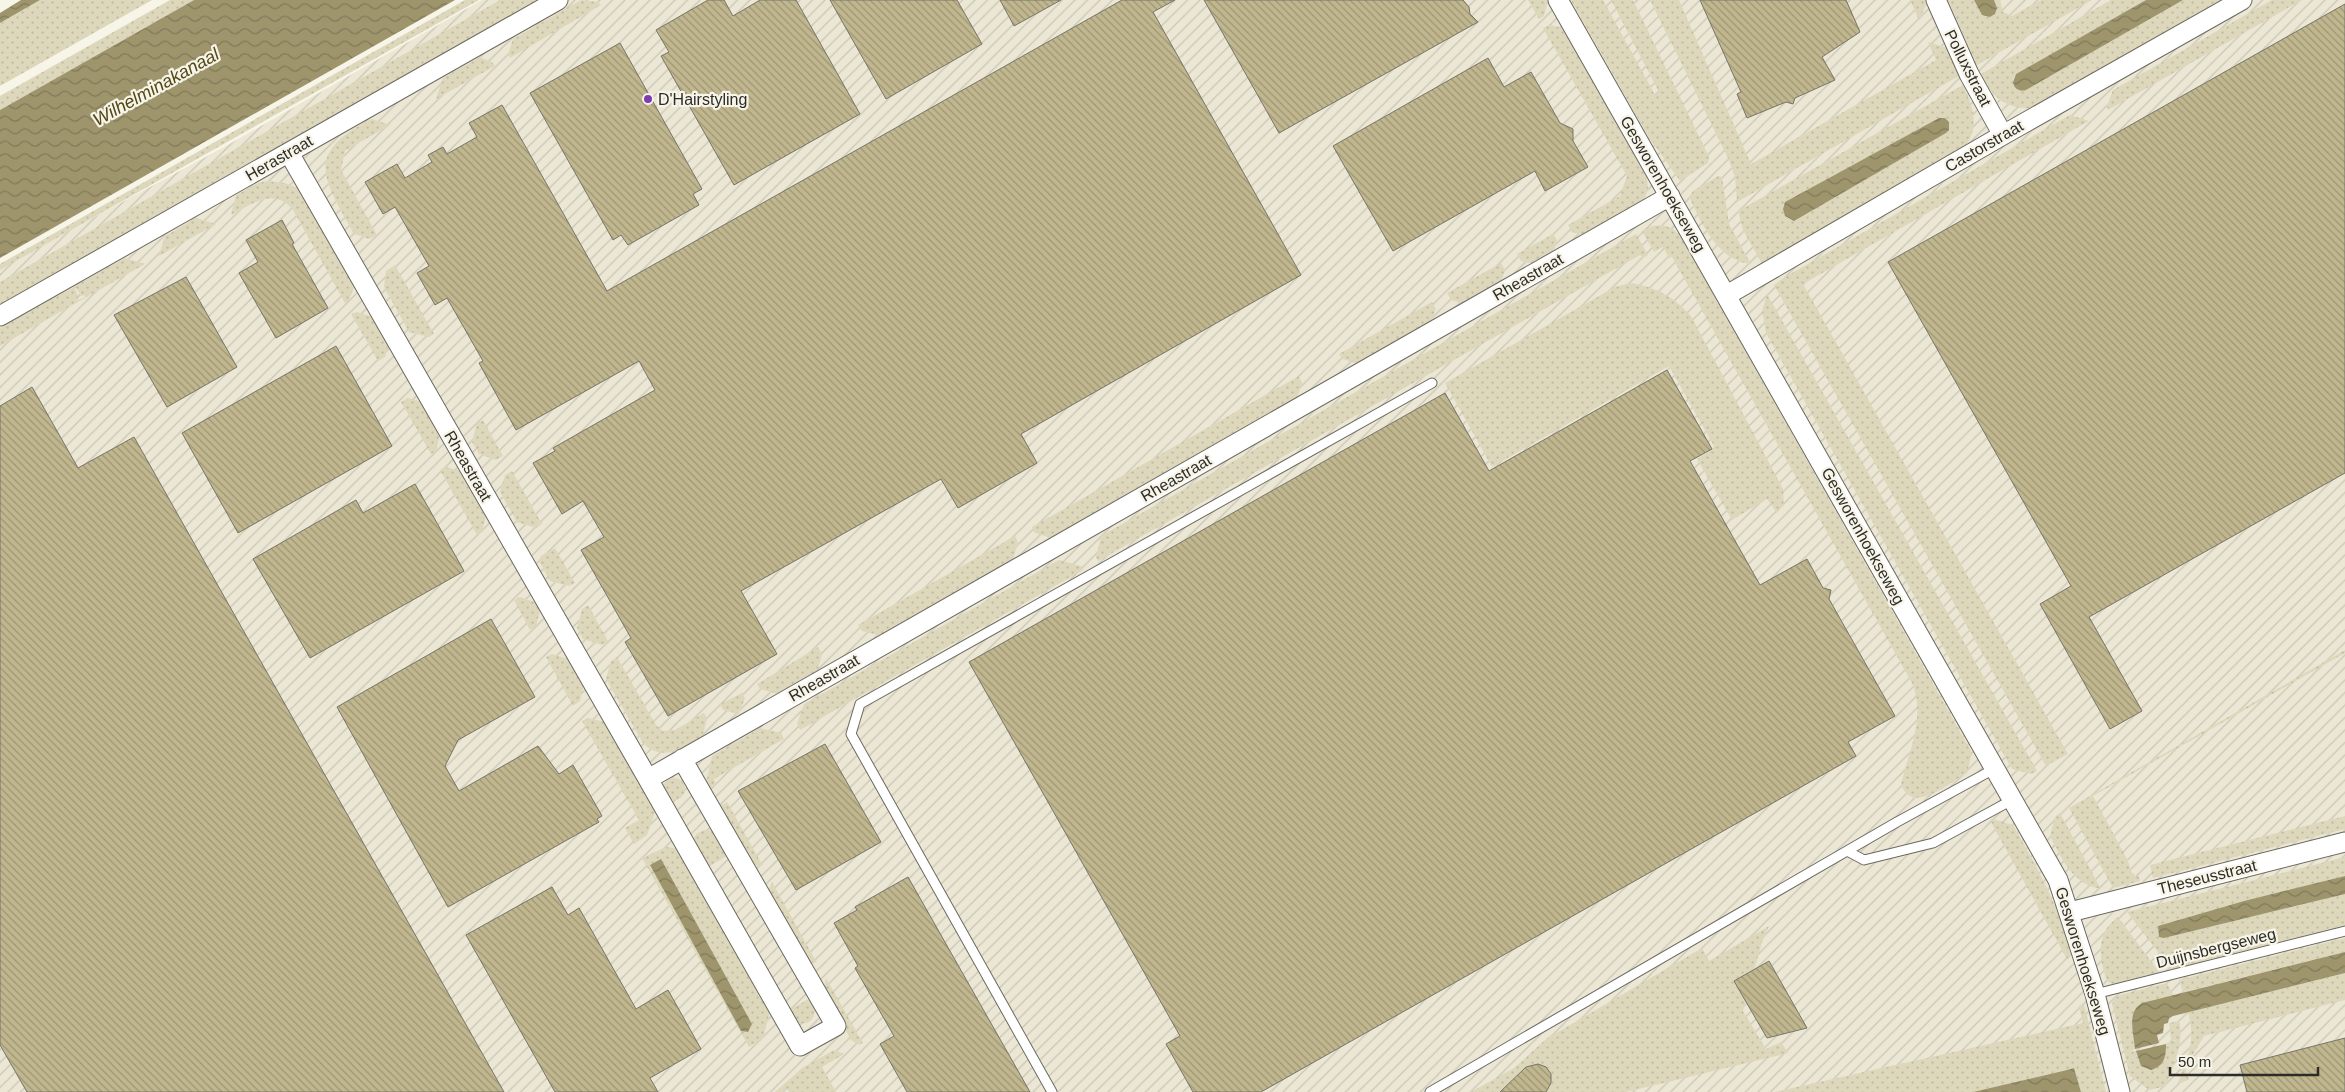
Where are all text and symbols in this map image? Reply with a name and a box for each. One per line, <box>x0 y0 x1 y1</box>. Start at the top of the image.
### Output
street label: Polluxstraat <box>1941 27 1995 110</box>
water label: Wilhelminakanaal <box>90 44 223 130</box>
place label: D'Hairstyling <box>658 91 747 108</box>
marker: D'Hairstyling <box>642 93 654 105</box>
street label: Gesworenhoekseweg <box>1617 113 1709 255</box>
street label: Castorstraat <box>1942 117 2026 175</box>
street label: Herastraat <box>242 132 316 184</box>
street label: Rheastraat <box>1490 250 1567 304</box>
street label: Rheastraat <box>441 428 495 505</box>
street label: Rheastraat <box>1138 451 1215 505</box>
street label: Gesworenhoekseweg <box>1818 465 1908 607</box>
street label: Rheastraat <box>786 651 863 705</box>
street label: Theseusstraat <box>2156 856 2259 898</box>
street label: Gesworenhoekseweg <box>2052 885 2114 1037</box>
street label: Duijnsbergseweg <box>2154 925 2278 971</box>
scale bar <box>2170 1044 2318 1076</box>
text: 50 m <box>2178 1053 2211 1070</box>

